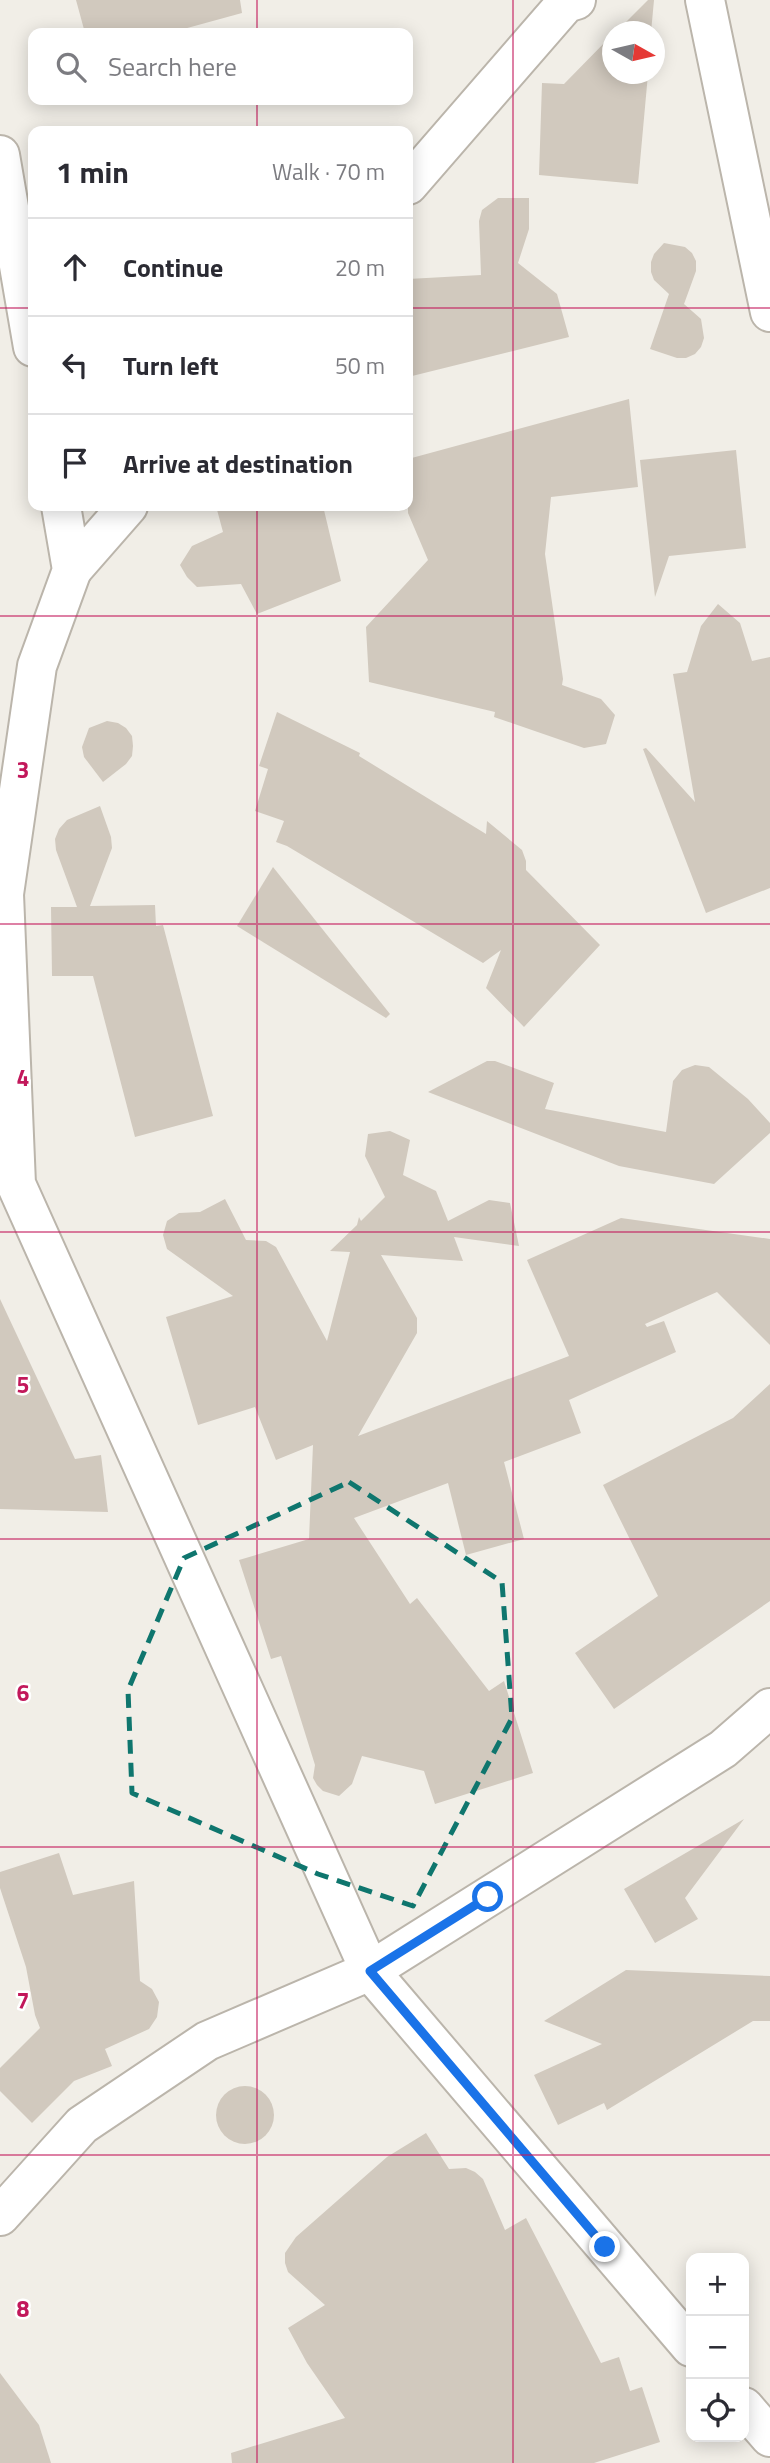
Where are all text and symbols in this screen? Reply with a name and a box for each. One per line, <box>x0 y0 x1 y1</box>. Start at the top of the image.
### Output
north arrow <box>602 21 665 84</box>
search box <box>28 28 413 105</box>
text: Search here <box>108 47 237 86</box>
icon: search <box>52 48 90 86</box>
text: 1 min <box>56 149 129 195</box>
text: Walk · 70 m <box>272 154 385 189</box>
icon: ahead <box>56 248 94 286</box>
text: Continue <box>123 248 223 287</box>
text: 20 m <box>335 250 385 285</box>
icon: left <box>56 346 94 384</box>
text: Turn left <box>123 346 218 385</box>
text: 50 m <box>335 348 385 383</box>
icon: arrive <box>56 444 94 482</box>
text: Arrive at destination <box>123 444 353 483</box>
text: 3 <box>17 752 29 787</box>
text: 4 <box>17 1060 29 1095</box>
text: 5 <box>17 1367 29 1402</box>
text: 6 <box>17 1675 30 1710</box>
route start <box>472 1881 503 1912</box>
text: 7 <box>17 1983 29 2018</box>
route end <box>589 2231 620 2262</box>
map controls <box>686 2253 749 2442</box>
button: + <box>686 2253 749 2316</box>
text: 8 <box>17 2291 30 2326</box>
button: − <box>686 2316 749 2379</box>
button: locate <box>686 2379 749 2442</box>

